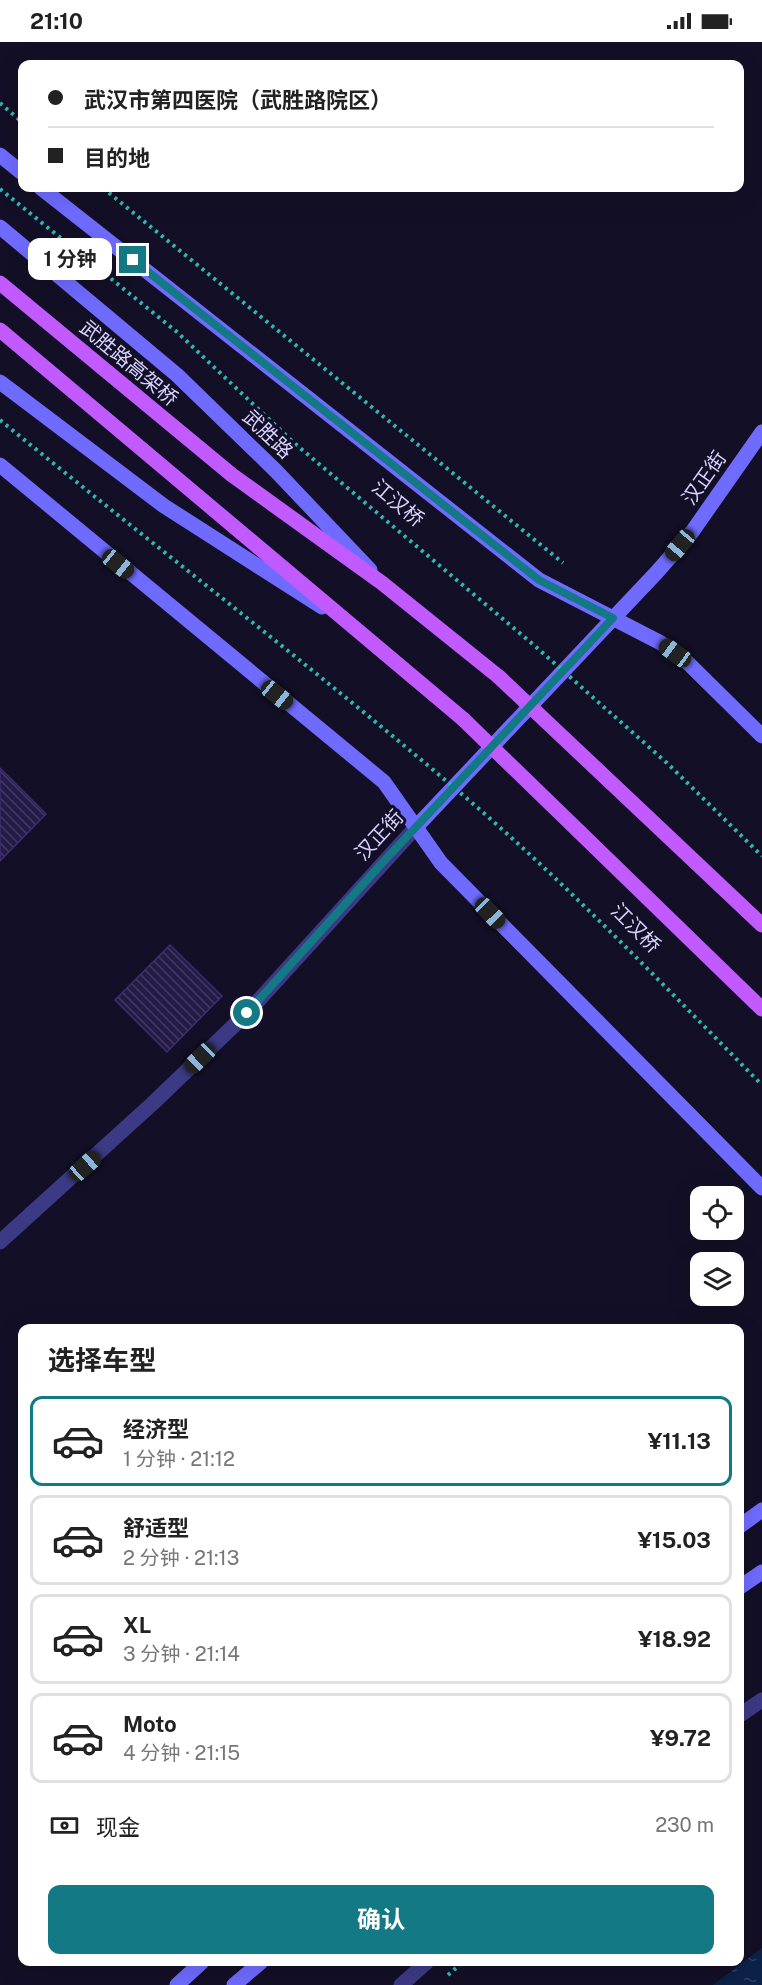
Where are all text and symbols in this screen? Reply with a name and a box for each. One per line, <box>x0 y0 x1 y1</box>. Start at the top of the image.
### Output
text: 21:10 <box>30 8 83 34</box>
text: 武汉市第四医院（武胜路院区） <box>84 87 392 113</box>
text: 目的地 <box>84 145 150 171</box>
callout: 1 分钟 <box>28 239 112 281</box>
route end <box>119 246 146 273</box>
text: 1 分钟 <box>43 247 97 271</box>
street label: 武胜路高架桥 <box>75 315 183 411</box>
street label: 武胜路 <box>238 405 298 463</box>
street label: 汉正街 <box>677 447 731 509</box>
street label: 江汉桥 <box>367 475 429 531</box>
car <box>662 525 698 565</box>
car <box>98 546 138 582</box>
car <box>655 635 695 671</box>
car <box>257 677 297 713</box>
street label: 汉正街 <box>350 805 408 865</box>
car <box>471 894 509 932</box>
street label: 江汉桥 <box>606 898 666 958</box>
route start <box>233 999 260 1026</box>
car <box>181 1039 219 1077</box>
car <box>66 1147 104 1185</box>
map controls <box>690 1186 744 1306</box>
button: locate <box>690 1186 744 1240</box>
button: layers <box>690 1252 744 1306</box>
text: 选择车型 <box>48 1344 156 1376</box>
icon: car <box>51 1414 105 1468</box>
text: 经济型 <box>123 1416 189 1442</box>
text: ¥11.13 <box>648 1428 711 1454</box>
text: 1 分钟 · 21:12 <box>123 1447 235 1471</box>
icon: car <box>51 1513 105 1567</box>
text: 舒适型 <box>123 1515 189 1541</box>
text: ¥15.03 <box>638 1527 711 1553</box>
text: 2 分钟 · 21:13 <box>123 1546 239 1570</box>
icon: car <box>51 1612 105 1666</box>
text: XL <box>123 1612 151 1638</box>
text: ¥18.92 <box>638 1626 711 1652</box>
text: 3 分钟 · 21:14 <box>123 1642 240 1666</box>
icon: car <box>51 1711 105 1765</box>
text: Moto <box>123 1711 177 1737</box>
text: ¥9.72 <box>650 1725 711 1751</box>
text: 4 分钟 · 21:15 <box>123 1741 240 1765</box>
icon: cash <box>48 1809 81 1842</box>
text: 230 m <box>655 1813 714 1837</box>
text: 现金 <box>96 1814 140 1840</box>
button: 确认 <box>48 1885 714 1954</box>

